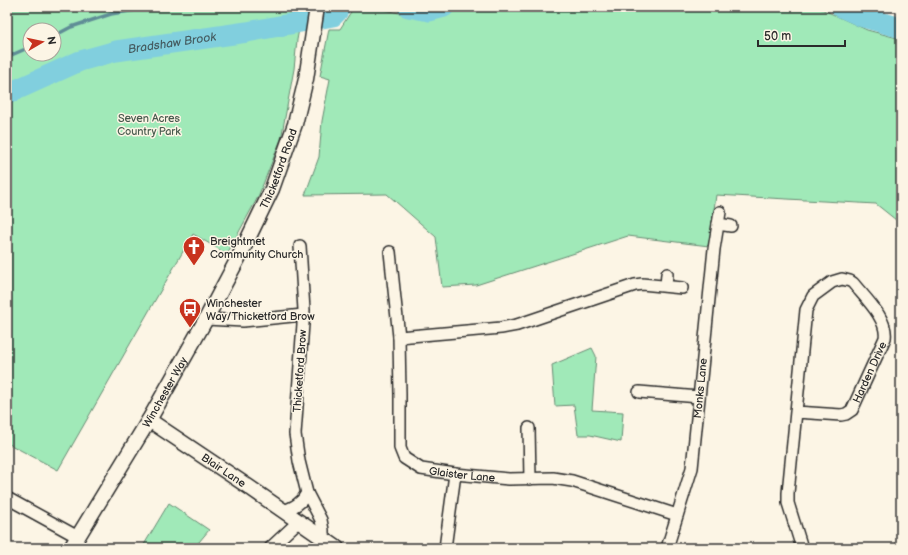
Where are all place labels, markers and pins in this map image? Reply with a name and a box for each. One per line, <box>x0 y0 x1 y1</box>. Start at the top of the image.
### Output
church icon: Breightmet Community Church <box>181 234 207 267</box>
place label: Breightmet Community Church <box>210 235 303 261</box>
bus stop icon: Winchester Way/Thicketford Brow <box>177 296 203 329</box>
place label: Winchester Way/Thicketford Brow <box>206 297 315 323</box>

